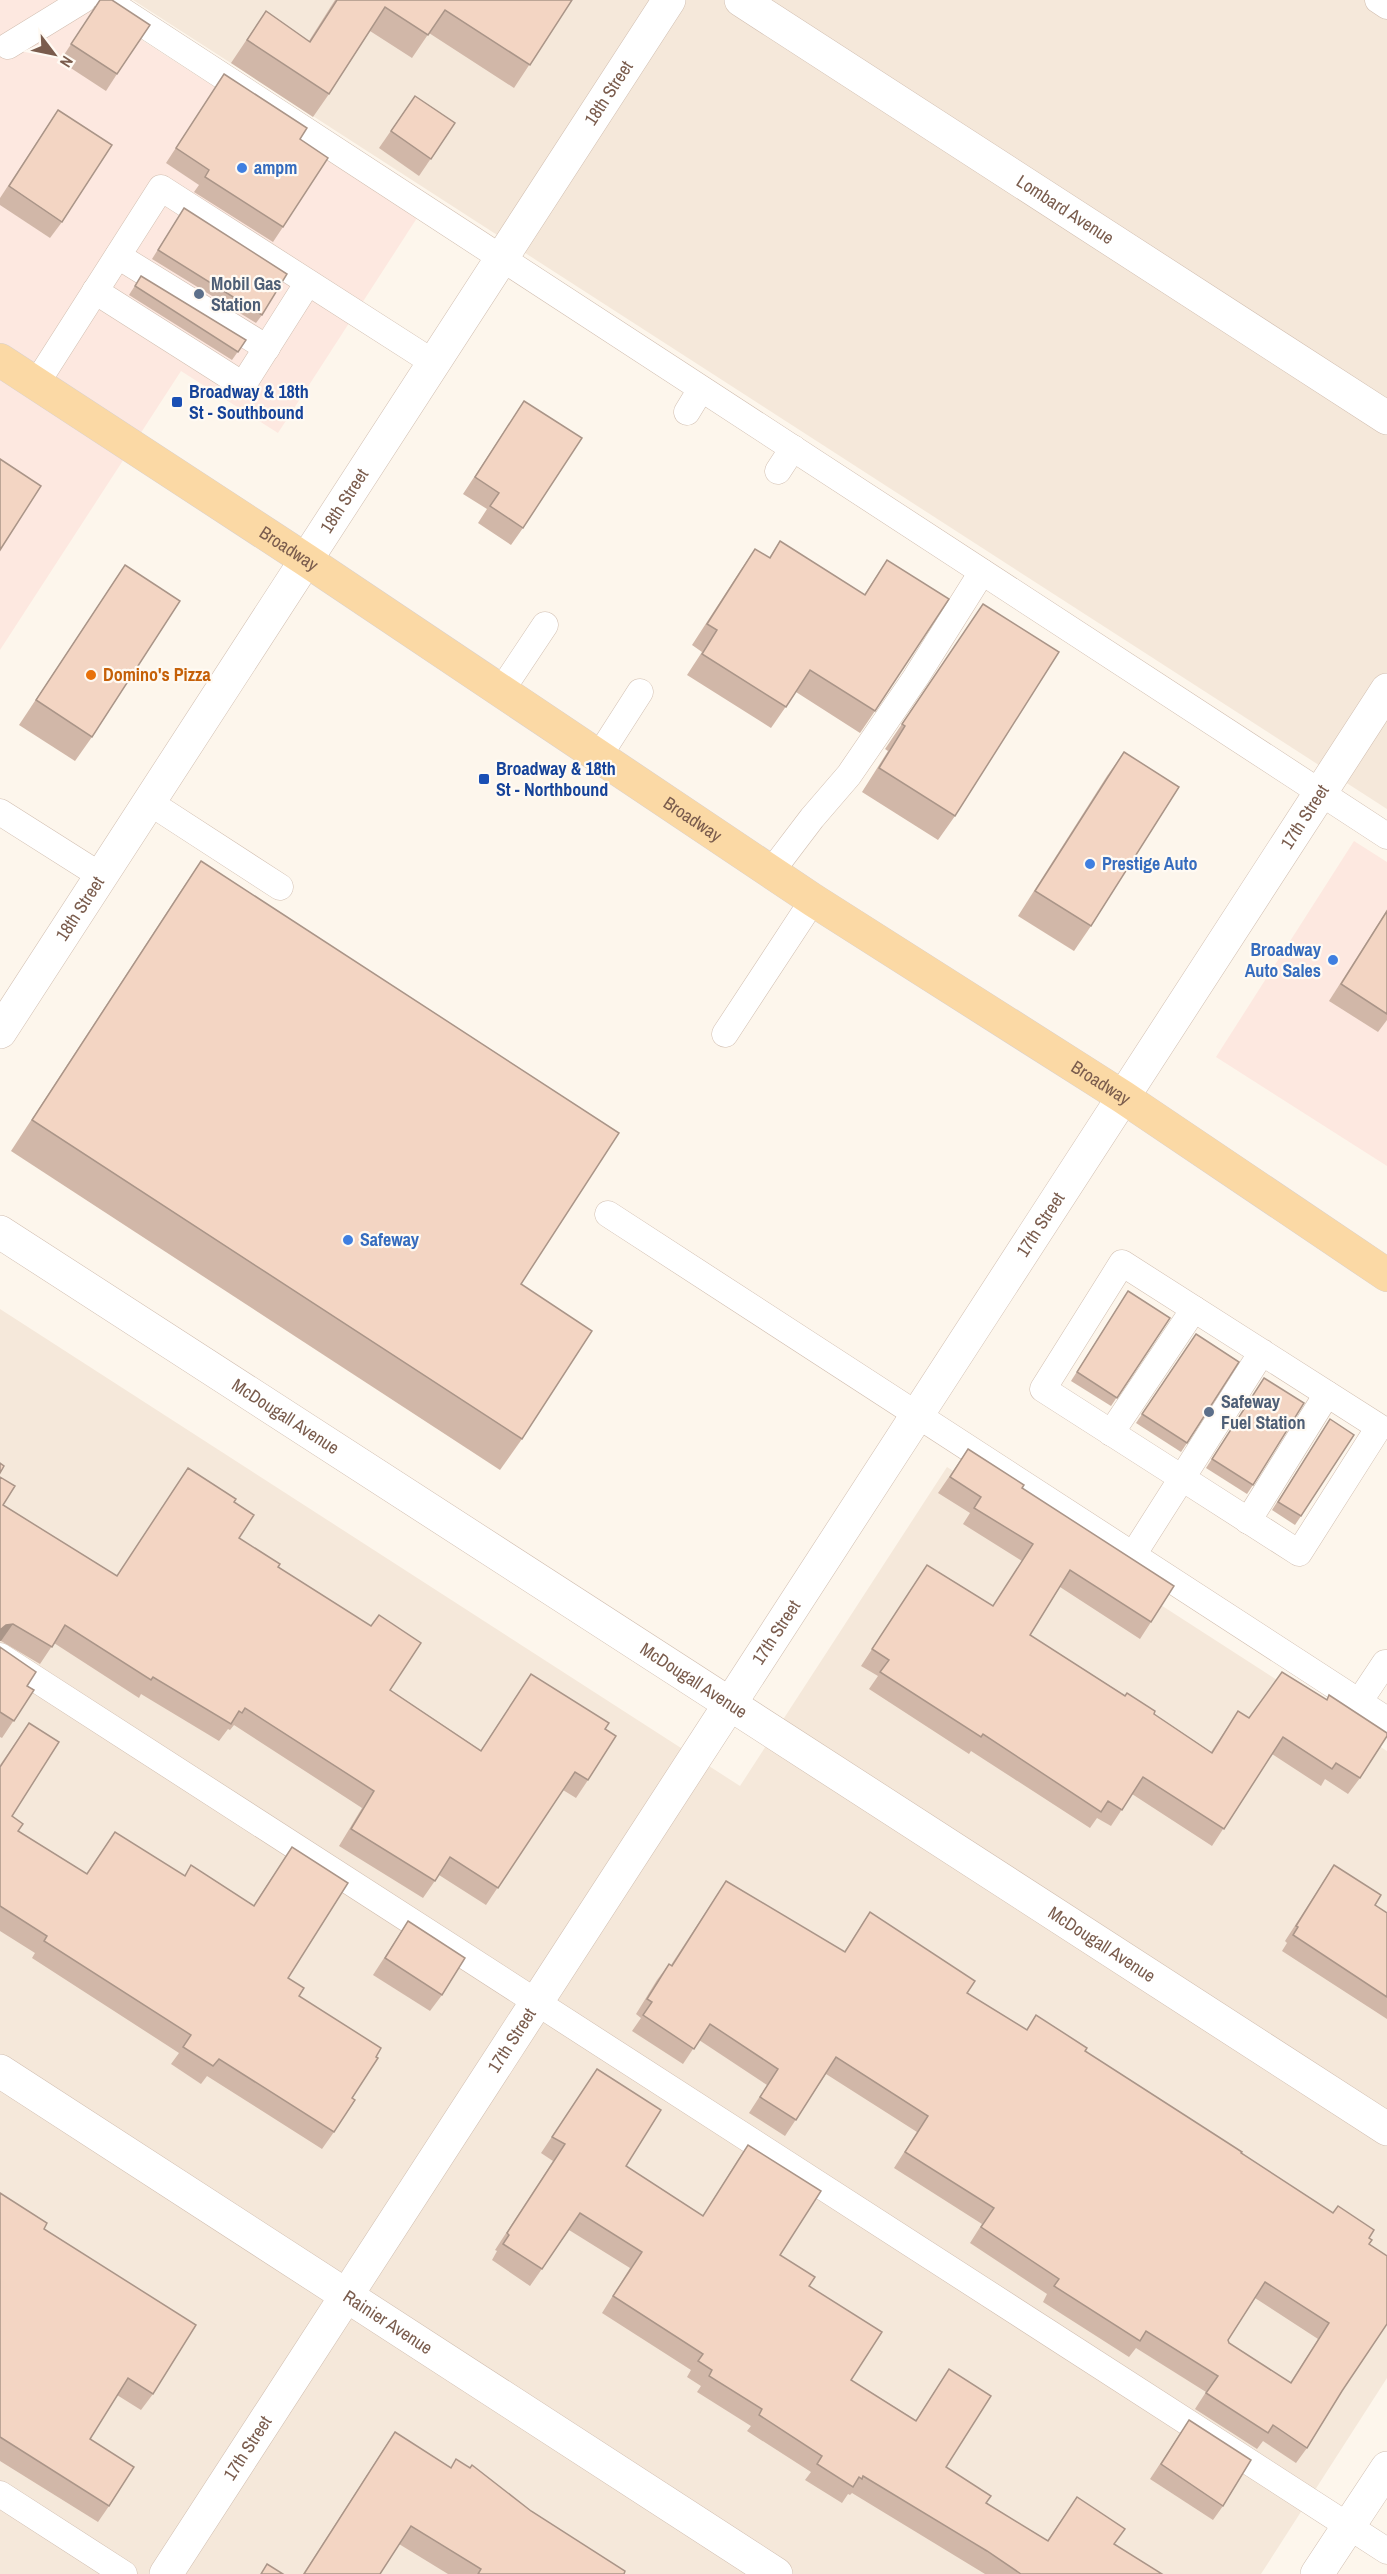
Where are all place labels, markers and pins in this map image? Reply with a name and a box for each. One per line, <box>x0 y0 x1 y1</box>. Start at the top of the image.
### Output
place label: ampm <box>254 155 297 180</box>
marker: ampm <box>235 161 249 175</box>
place label: Mobil Gas Station <box>211 271 282 317</box>
marker: Mobil Gas Station <box>192 287 206 301</box>
place label: Broadway & 18th St - Southbound <box>189 379 309 425</box>
marker: Broadway & 18th St - Southbound <box>170 395 184 409</box>
place label: Domino's Pizza <box>103 662 211 687</box>
marker: Domino's Pizza <box>84 668 98 682</box>
place label: Broadway & 18th St - Northbound <box>496 756 616 802</box>
marker: Broadway & 18th St - Northbound <box>477 772 491 786</box>
place label: Prestige Auto <box>1102 851 1197 876</box>
marker: Prestige Auto <box>1083 857 1097 871</box>
place label: Broadway Auto Sales <box>1245 937 1322 983</box>
marker: Broadway Auto Sales <box>1326 953 1340 967</box>
place label: Safeway <box>360 1227 420 1252</box>
marker: Safeway <box>341 1233 355 1247</box>
place label: Safeway Fuel Station <box>1221 1389 1305 1435</box>
marker: Safeway Fuel Station <box>1202 1405 1216 1419</box>

